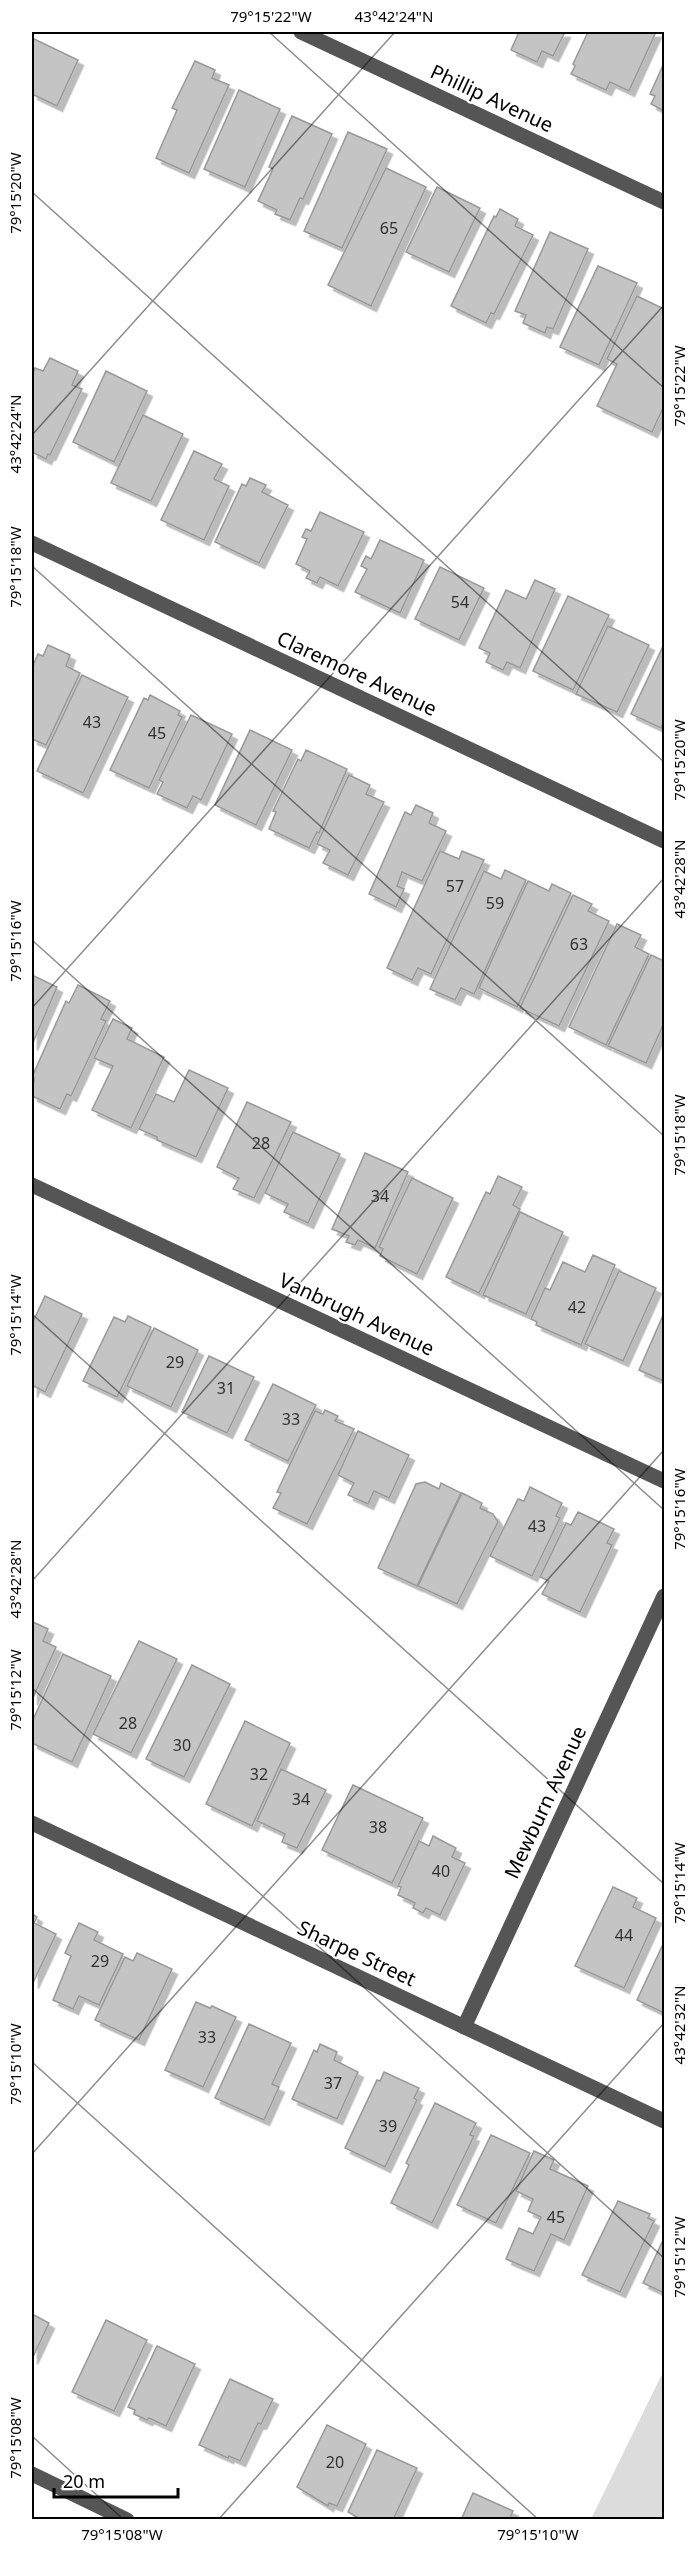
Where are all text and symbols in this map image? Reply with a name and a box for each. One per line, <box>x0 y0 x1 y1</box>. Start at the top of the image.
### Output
text: 79°15'22"W <box>230 6 312 26</box>
text: 43°42'24"N <box>355 6 433 26</box>
street label: Phillip Avenue <box>426 58 558 138</box>
text: 79°15'20"W <box>5 152 25 234</box>
house number: 65 <box>380 217 398 239</box>
text: 79°15'22"W <box>669 345 689 427</box>
text: 43°42'24"N <box>5 395 25 473</box>
text: 79°15'18"W <box>5 526 25 608</box>
house number: 54 <box>451 591 469 613</box>
street label: Claremore Avenue <box>273 624 441 722</box>
house number: 43 <box>83 711 101 733</box>
text: 79°15'20"W <box>669 719 689 801</box>
house number: 45 <box>148 722 166 744</box>
text: 43°42'28"N <box>669 840 689 918</box>
house number: 57 <box>446 875 464 897</box>
house number: 59 <box>486 892 504 914</box>
text: 79°15'16"W <box>5 900 25 982</box>
house number: 63 <box>570 933 588 955</box>
text: 79°15'18"W <box>669 1094 689 1176</box>
house number: 28 <box>252 1132 270 1154</box>
house number: 34 <box>371 1185 389 1207</box>
street label: Vanbrugh Avenue <box>275 1266 439 1362</box>
text: 79°15'14"W <box>5 1274 25 1356</box>
house number: 42 <box>568 1296 586 1318</box>
house number: 29 <box>166 1351 184 1373</box>
house number: 31 <box>217 1377 235 1399</box>
house number: 33 <box>282 1408 300 1430</box>
text: 79°15'16"W <box>669 1468 689 1550</box>
house number: 43 <box>528 1515 546 1537</box>
text: 43°42'28"N <box>5 1540 25 1618</box>
text: 79°15'12"W <box>5 1649 25 1731</box>
house number: 28 <box>119 1712 137 1734</box>
street label: Mewburn Avenue <box>498 1721 592 1883</box>
house number: 30 <box>173 1734 191 1756</box>
house number: 32 <box>250 1763 268 1785</box>
house number: 34 <box>292 1788 310 1810</box>
house number: 38 <box>369 1816 387 1838</box>
text: 79°15'14"W <box>669 1842 689 1924</box>
house number: 40 <box>432 1860 450 1882</box>
street label: Sharpe Street <box>294 1914 420 1992</box>
house number: 44 <box>615 1924 633 1946</box>
house number: 29 <box>91 1950 109 1972</box>
text: 43°42'32"N <box>669 1986 689 2064</box>
text: 79°15'10"W <box>5 2023 25 2105</box>
house number: 33 <box>198 2026 216 2048</box>
house number: 37 <box>324 2072 342 2094</box>
house number: 39 <box>379 2115 397 2137</box>
house number: 45 <box>547 2206 565 2228</box>
text: 79°15'12"W <box>669 2216 689 2298</box>
text: 79°15'08"W <box>5 2397 25 2479</box>
house number: 20 <box>326 2451 344 2473</box>
scale bar <box>54 2461 178 2499</box>
text: 20 m <box>63 2469 105 2493</box>
text: 79°15'08"W <box>81 2524 163 2544</box>
text: 79°15'10"W <box>497 2524 579 2544</box>

